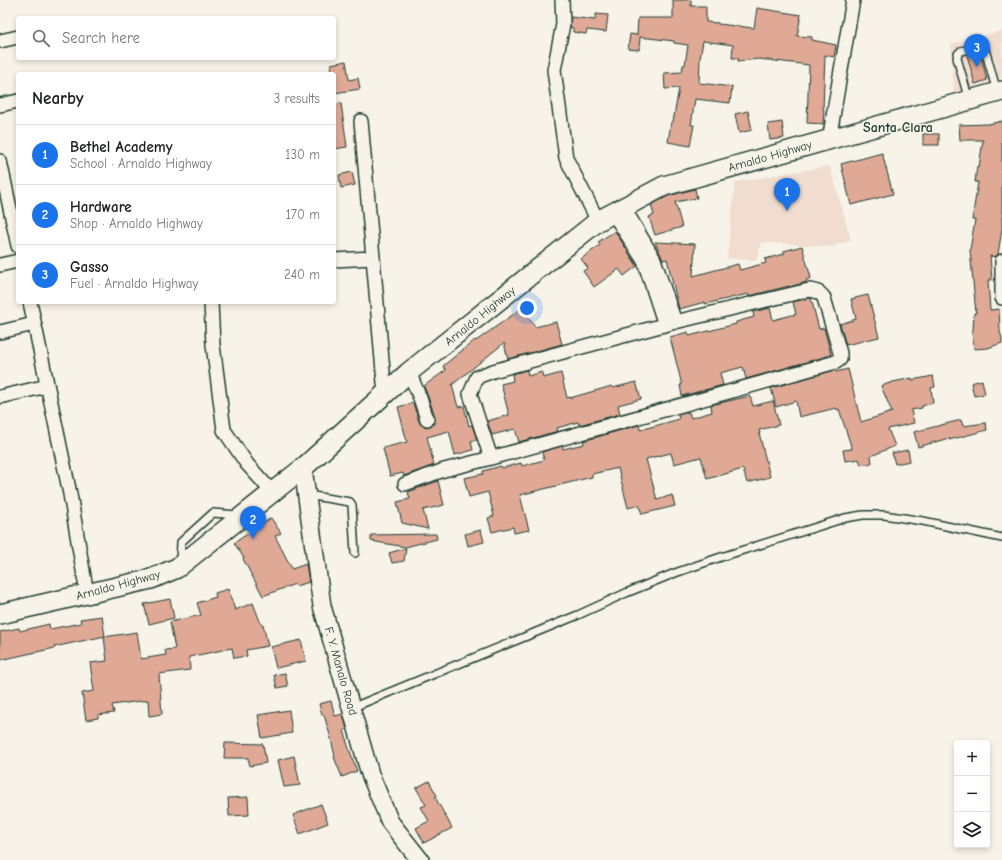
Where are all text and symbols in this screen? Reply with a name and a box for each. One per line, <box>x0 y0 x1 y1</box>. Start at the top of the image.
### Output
search box <box>16 16 336 60</box>
icon: search <box>30 27 52 49</box>
text: Search here <box>62 29 140 47</box>
pin: 3 <box>964 34 990 67</box>
text: Nearby <box>32 89 83 108</box>
text: 3 results <box>274 91 320 106</box>
district label: Santa Clara <box>863 119 933 136</box>
street label: Arnaldo Highway <box>726 137 814 175</box>
text: Bethel Academy <box>70 138 173 156</box>
text: 1 <box>42 147 48 162</box>
text: 130 m <box>285 147 320 162</box>
text: School · Arnaldo Highway <box>70 156 212 171</box>
pin: 1 <box>774 178 800 211</box>
text: Hardware <box>70 198 132 216</box>
text: 2 <box>42 207 48 222</box>
text: 170 m <box>286 207 320 222</box>
text: Shop · Arnaldo Highway <box>70 216 203 231</box>
text: Gasso <box>70 258 109 276</box>
text: 3 <box>42 267 48 282</box>
text: 240 m <box>284 267 320 282</box>
text: Fuel · Arnaldo Highway <box>70 276 198 291</box>
street label: Arnaldo Highway <box>442 283 519 349</box>
your location <box>517 298 537 318</box>
pin: 2 <box>240 506 266 539</box>
street label: Arnaldo Highway <box>74 567 162 603</box>
street label: F. Y. Manalo Road <box>322 625 360 717</box>
map controls <box>954 740 990 848</box>
button: + <box>954 740 990 776</box>
button: − <box>954 776 990 812</box>
button: layers <box>954 812 990 848</box>

